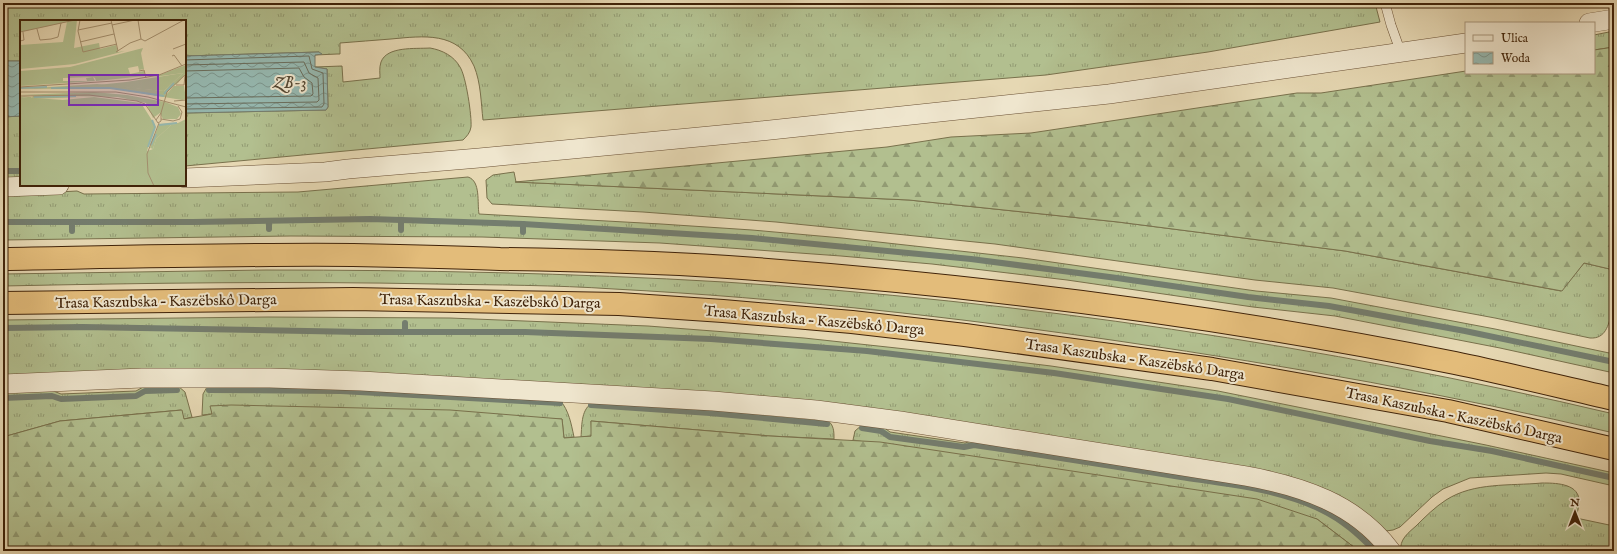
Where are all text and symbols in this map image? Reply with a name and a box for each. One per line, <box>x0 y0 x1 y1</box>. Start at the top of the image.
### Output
inset map <box>20 20 186 186</box>
legend <box>1465 22 1595 74</box>
text: Ulica <box>1501 31 1529 46</box>
text: Woda <box>1501 51 1531 66</box>
water label: ZB-3 <box>271 74 307 94</box>
street label: Trasa Kaszubska – Kaszëbskô Darga <box>55 290 277 313</box>
street label: Trasa Kaszubska – Kaszëbskô Darga <box>379 290 601 313</box>
street label: Trasa Kaszubska – Kaszëbskô Darga <box>703 301 925 340</box>
street label: Trasa Kaszubska – Kaszëbskô Darga <box>1024 335 1246 384</box>
street label: Trasa Kaszubska – Kaszëbskô Darga <box>1344 383 1565 448</box>
north arrow <box>1555 492 1595 532</box>
text: N <box>1569 496 1580 510</box>

